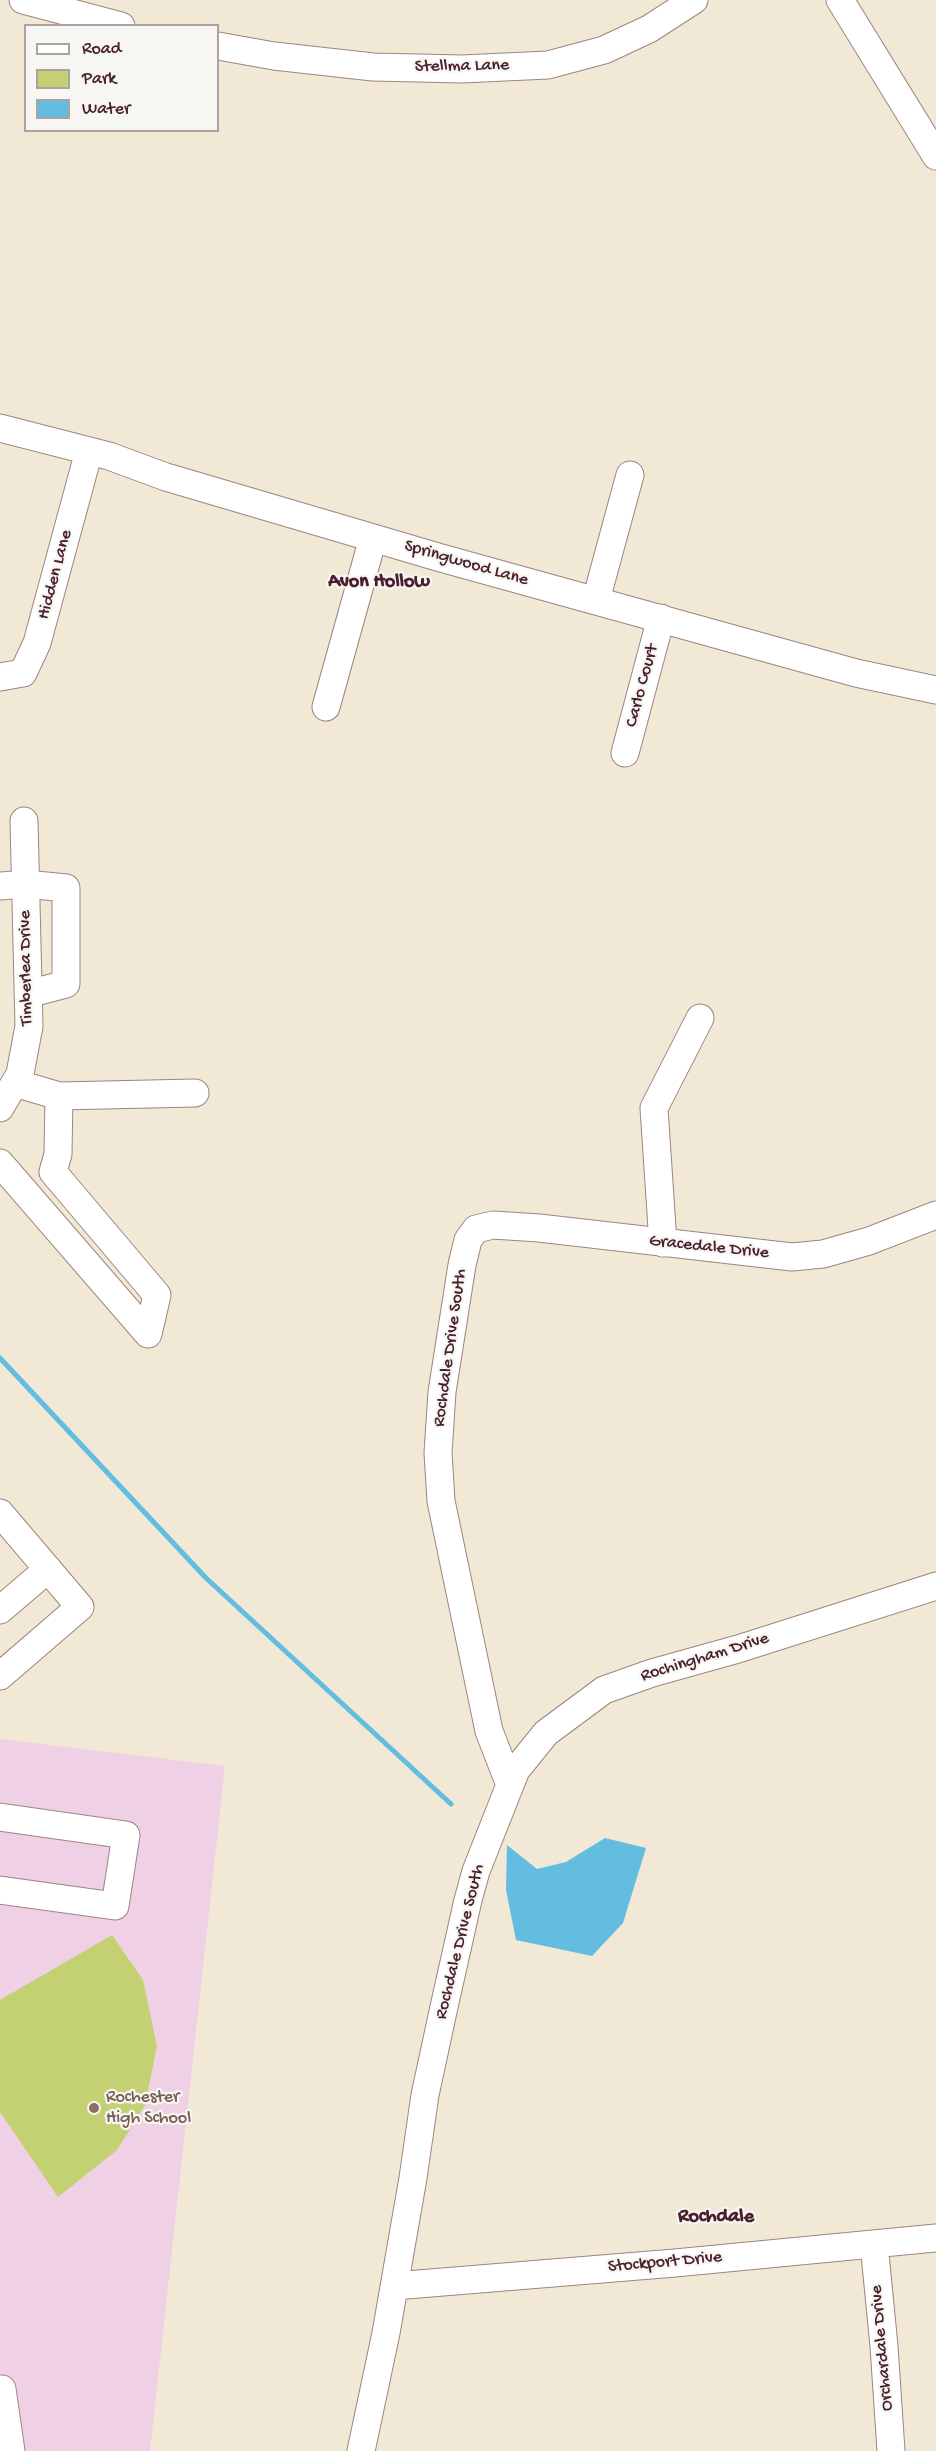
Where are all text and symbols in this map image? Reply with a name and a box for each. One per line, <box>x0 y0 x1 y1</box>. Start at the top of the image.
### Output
legend <box>24 24 219 132</box>
text: Road <box>82 39 121 60</box>
street label: Stellma Lane <box>415 55 509 79</box>
text: Park <box>82 69 116 90</box>
text: Water <box>82 99 130 120</box>
street label: Hidden Lane <box>34 528 78 622</box>
street label: Springwood Lane <box>401 536 531 592</box>
district label: Avon Hollow <box>328 571 430 595</box>
street label: Carlo Court <box>622 642 664 730</box>
street label: Timberlea Drive <box>15 910 39 1026</box>
street label: Gracedale Drive <box>648 1231 770 1265</box>
street label: Rochdale Drive South <box>429 1268 473 1428</box>
street label: Rochingham Drive <box>638 1628 772 1688</box>
street label: Rochdale Drive South <box>431 1862 491 2022</box>
place label: Rochester High School <box>106 2087 191 2130</box>
marker: Rochester High School <box>87 2101 101 2115</box>
district label: Rochdale <box>678 2206 754 2230</box>
street label: Stockport Drive <box>607 2247 723 2279</box>
street label: Orchardale Drive <box>867 2284 899 2412</box>

